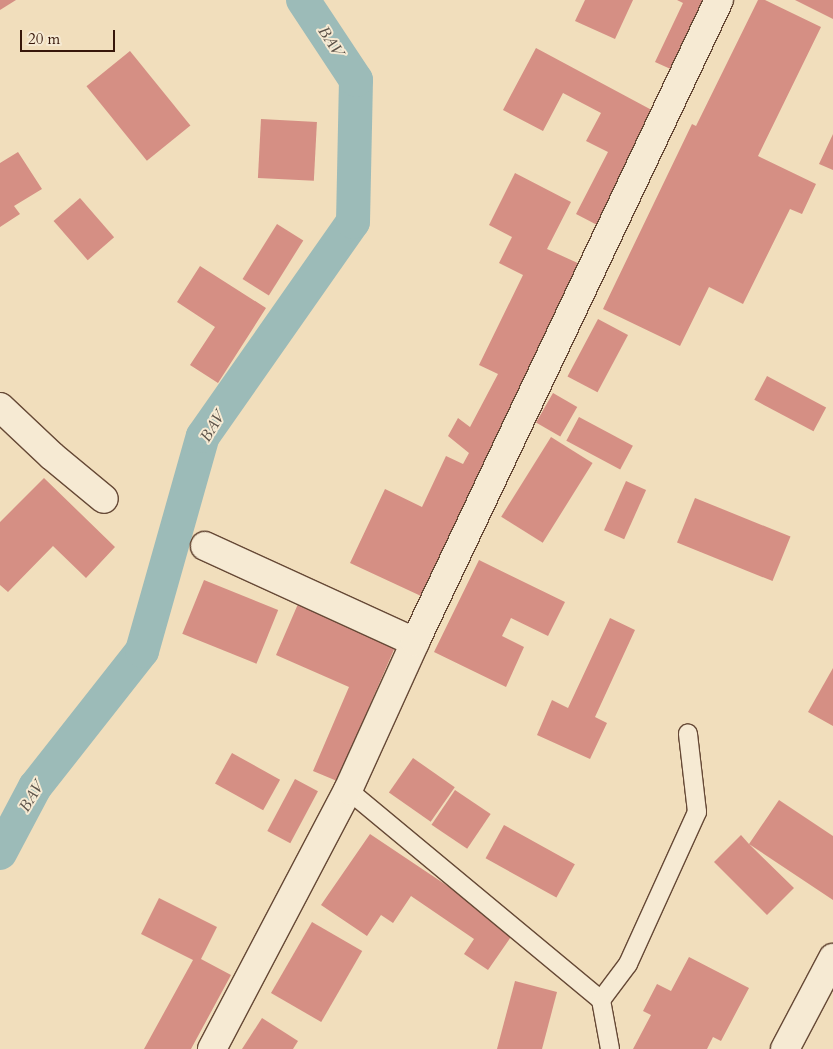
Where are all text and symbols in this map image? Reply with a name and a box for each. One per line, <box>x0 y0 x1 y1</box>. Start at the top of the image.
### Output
scale bar <box>22 20 118 52</box>
water label: BAV <box>314 23 348 61</box>
text: 20 m <box>28 29 60 49</box>
water label: BAV <box>196 407 230 445</box>
water label: BAV <box>15 777 49 815</box>

